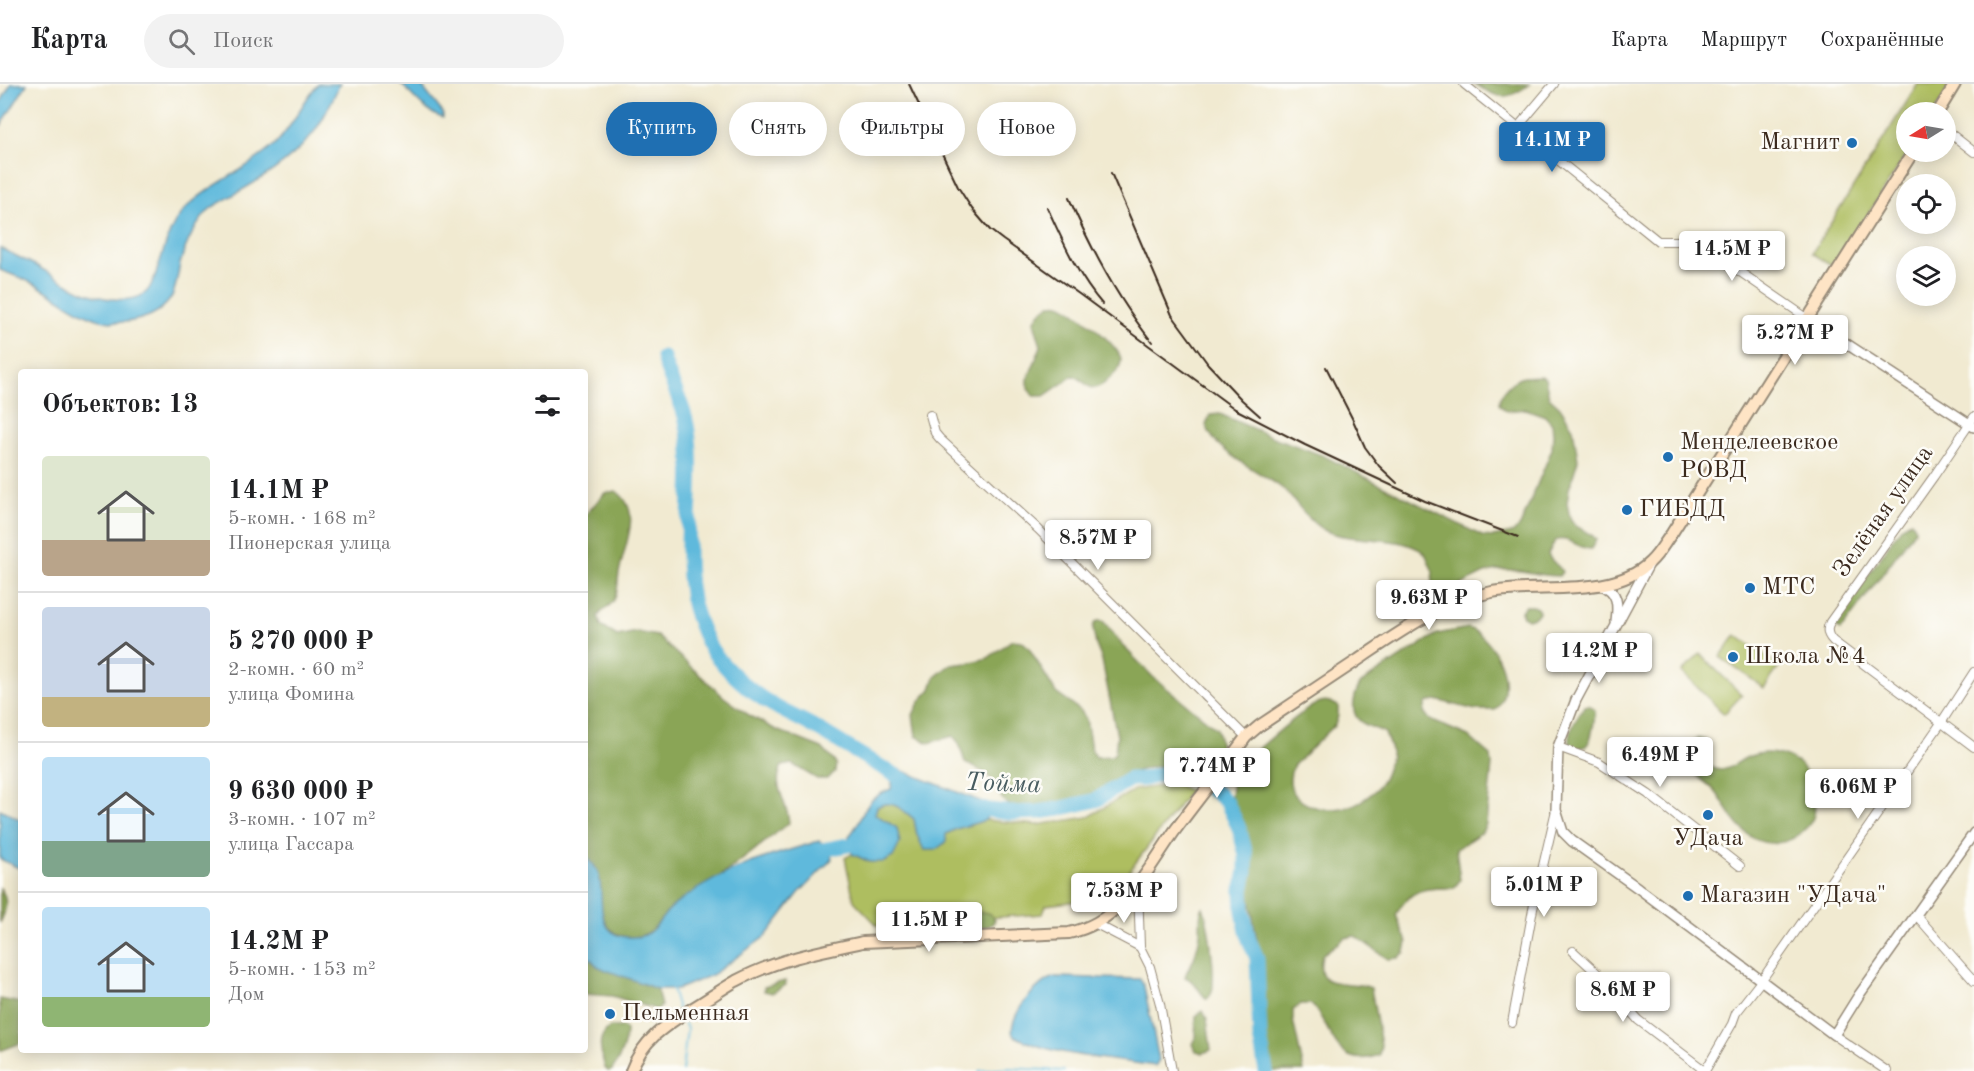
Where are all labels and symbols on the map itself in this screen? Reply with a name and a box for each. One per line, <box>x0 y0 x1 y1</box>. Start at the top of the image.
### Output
north arrow <box>1896 102 1956 162</box>
pin: 14.1M ₽ <box>1497 122 1607 173</box>
place label: Магнит <box>1760 131 1840 155</box>
marker: Магнит <box>1845 136 1859 150</box>
pin: 14.5M ₽ <box>1677 231 1787 282</box>
pin: 5.27M ₽ <box>1740 315 1850 366</box>
place label: Менделеевское РОВД <box>1680 431 1838 483</box>
street label: Зелёная улица <box>1830 442 1938 582</box>
marker: Менделеевское РОВД <box>1661 450 1675 464</box>
place label: ГИБДД <box>1639 498 1725 522</box>
marker: ГИБДД <box>1620 503 1634 517</box>
pin: 8.57M ₽ <box>1043 520 1153 571</box>
place label: МТС <box>1762 576 1815 600</box>
pin: 9.63M ₽ <box>1374 580 1484 631</box>
marker: МТС <box>1743 581 1757 595</box>
pin: 14.2M ₽ <box>1544 633 1654 684</box>
place label: Школа №4 <box>1745 645 1866 669</box>
marker: Школа №4 <box>1726 650 1740 664</box>
pin: 6.49M ₽ <box>1605 737 1715 788</box>
pin: 7.74M ₽ <box>1162 748 1272 799</box>
pin: 6.06M ₽ <box>1803 769 1913 820</box>
water label: Тойма <box>964 770 1042 798</box>
marker: УДача <box>1701 808 1715 822</box>
place label: УДача <box>1673 827 1743 851</box>
pin: 5.01M ₽ <box>1489 867 1599 918</box>
pin: 7.53M ₽ <box>1069 873 1179 924</box>
place label: Магазин "УДача" <box>1700 884 1886 908</box>
marker: Магазин "УДача" <box>1681 889 1695 903</box>
pin: 11.5M ₽ <box>874 902 984 953</box>
pin: 8.6M ₽ <box>1574 972 1672 1023</box>
place label: Пельменная <box>622 1002 750 1026</box>
marker: Пельменная <box>603 1007 617 1021</box>

